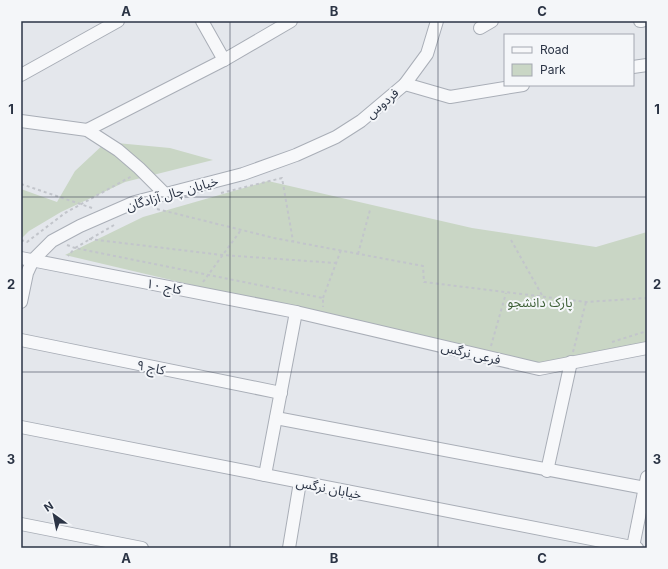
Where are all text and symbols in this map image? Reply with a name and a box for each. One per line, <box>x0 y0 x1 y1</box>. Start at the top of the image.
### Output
text: A <box>121 3 131 19</box>
text: B <box>330 3 339 19</box>
text: C <box>537 3 547 19</box>
legend <box>504 34 634 86</box>
text: Road <box>540 42 569 57</box>
text: Park <box>540 62 566 77</box>
street label: فردوس <box>362 84 402 122</box>
text: 1 <box>8 101 14 117</box>
text: 1 <box>654 101 660 117</box>
street label: خیابان چال آزادگان <box>124 172 221 216</box>
street label: کاج ۱۰ <box>144 275 184 300</box>
text: 2 <box>7 276 15 292</box>
text: 2 <box>653 276 661 292</box>
park label: پارک دانشجو <box>507 294 573 312</box>
street label: فرعی نرگس <box>440 338 502 369</box>
street label: کاج ۹ <box>135 356 167 381</box>
text: 3 <box>7 451 15 467</box>
text: 3 <box>653 451 661 467</box>
street label: خیابان نرگس <box>295 474 363 503</box>
north arrow <box>34 495 74 535</box>
text: N <box>41 498 56 515</box>
text: A <box>121 550 131 566</box>
text: B <box>330 550 339 566</box>
text: C <box>537 550 547 566</box>

